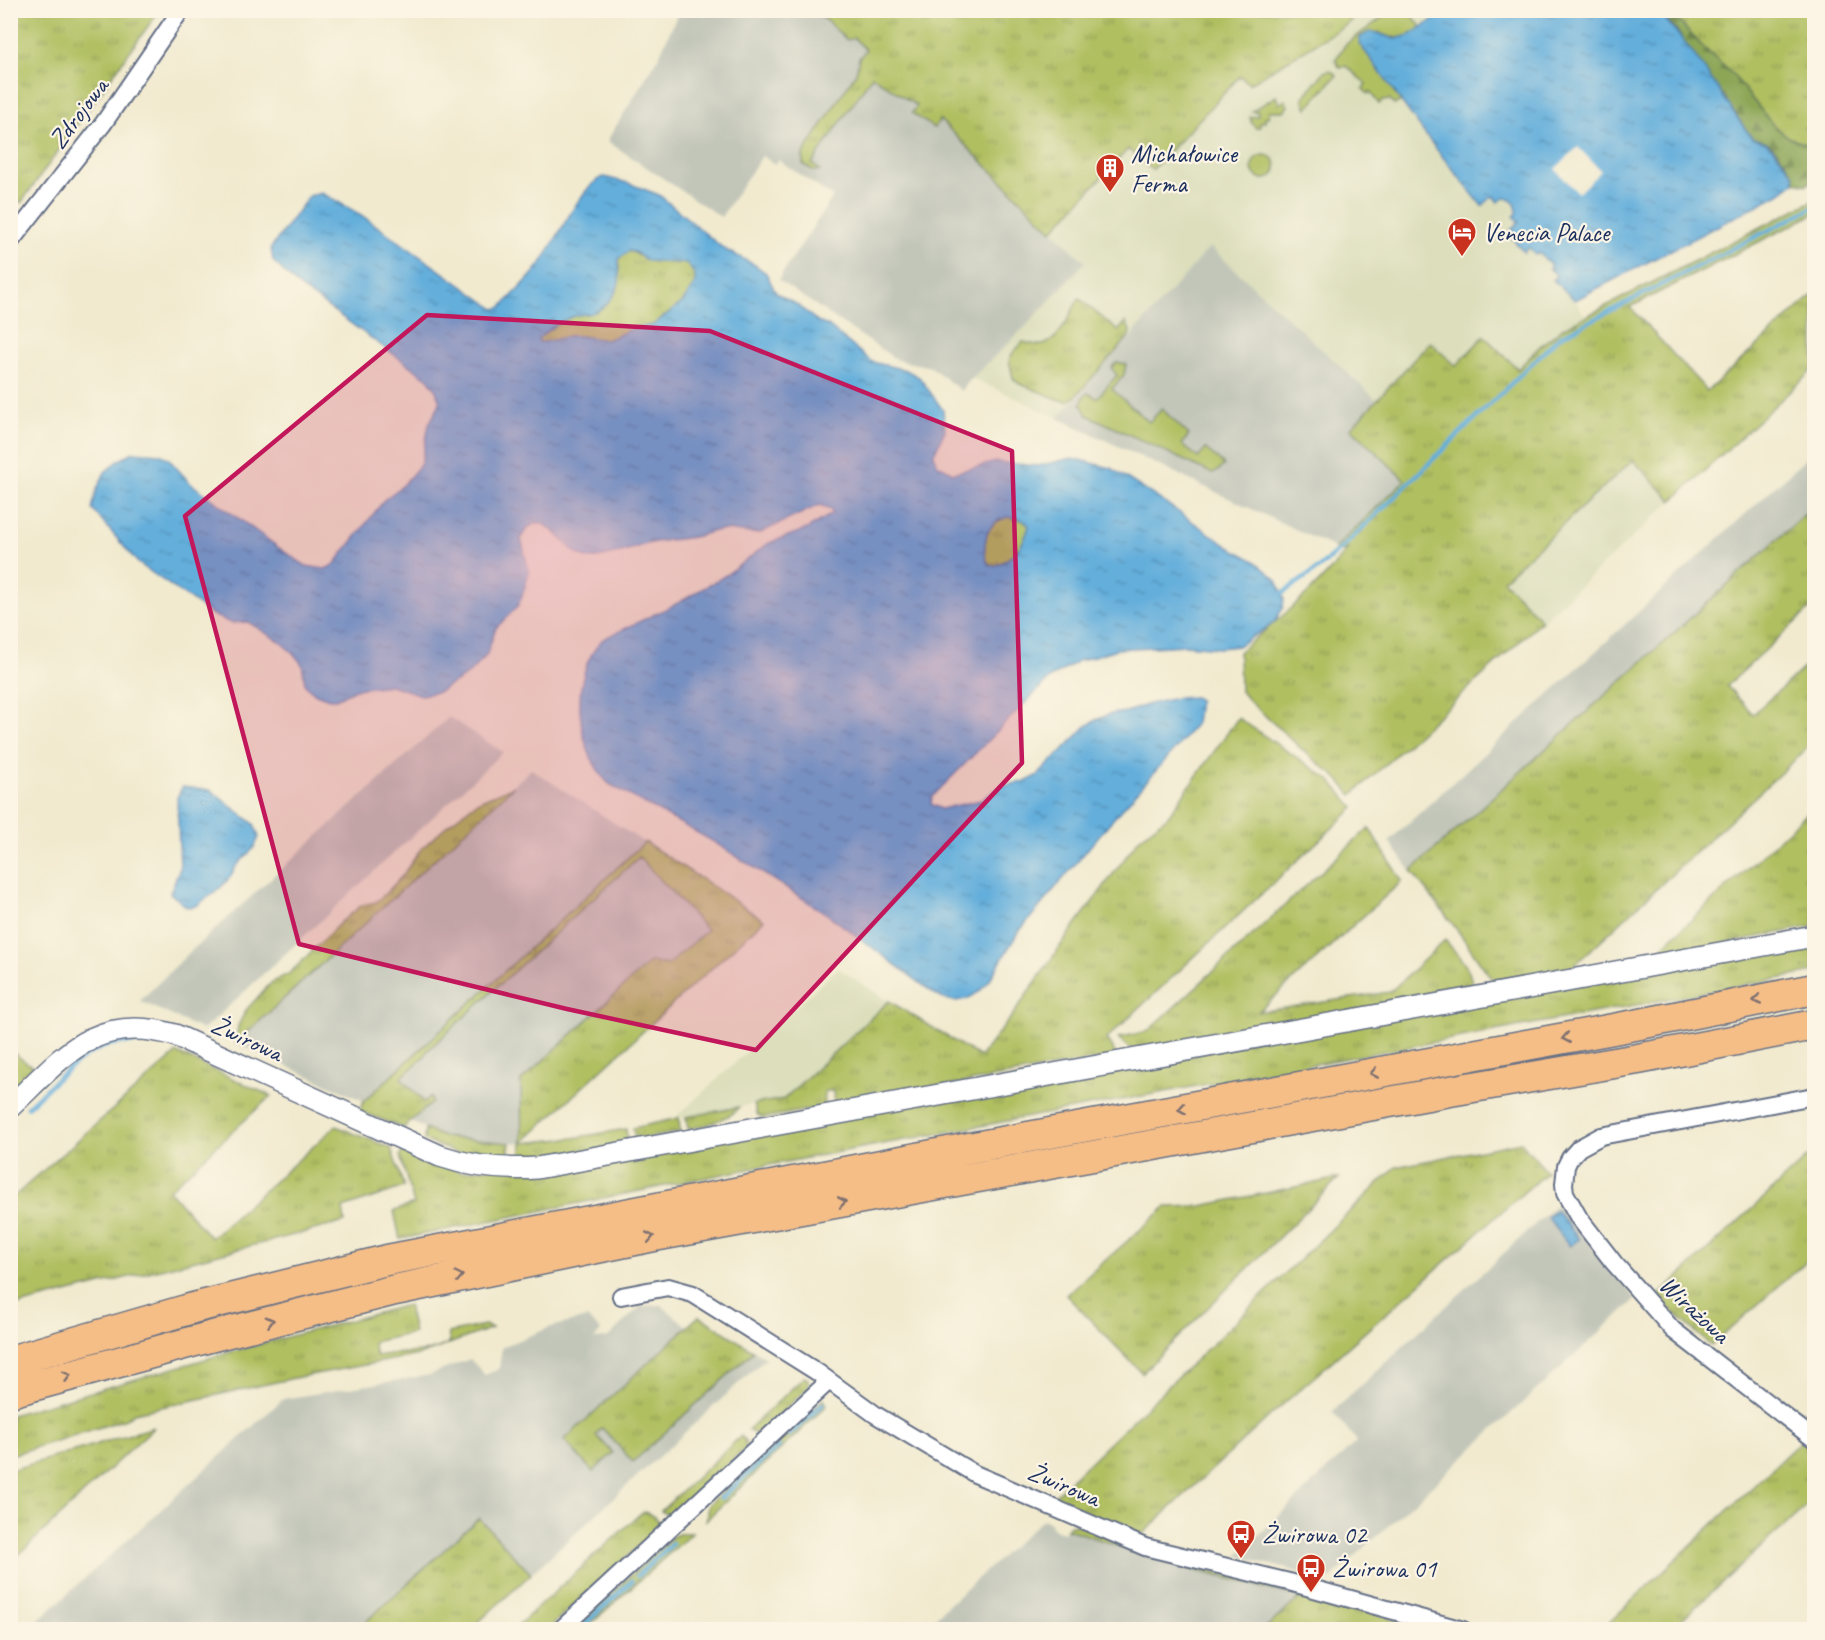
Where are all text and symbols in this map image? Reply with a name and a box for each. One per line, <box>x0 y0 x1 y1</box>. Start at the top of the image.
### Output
street label: Zdrojowa <box>41 70 117 155</box>
place label: Michałowice Ferma <box>1131 137 1239 200</box>
building icon: Michałowice Ferma <box>1094 152 1126 194</box>
hotel icon: Venecia Palace <box>1446 216 1478 258</box>
place label: Venecia Palace <box>1483 216 1612 249</box>
one-way arrow <box>1752 993 1762 1006</box>
street label: Żwirowa <box>206 1008 290 1070</box>
one-way arrow <box>1561 1031 1571 1044</box>
one-way arrow <box>1369 1066 1379 1079</box>
one-way arrow <box>1178 1102 1188 1115</box>
one-way arrow <box>838 1197 847 1209</box>
one-way arrow <box>645 1231 655 1244</box>
street label: Wirażowa <box>1652 1268 1738 1352</box>
one-way arrow <box>454 1271 464 1284</box>
one-way arrow <box>265 1316 275 1329</box>
one-way arrow <box>61 1371 72 1383</box>
street label: Żwirowa <box>1023 1455 1107 1515</box>
bus stop icon: Żwirowa 02 <box>1225 1518 1257 1560</box>
place label: Żwirowa 02 <box>1262 1518 1369 1551</box>
bus stop icon: Żwirowa 01 <box>1295 1552 1327 1594</box>
place label: Żwirowa 01 <box>1332 1552 1438 1585</box>

